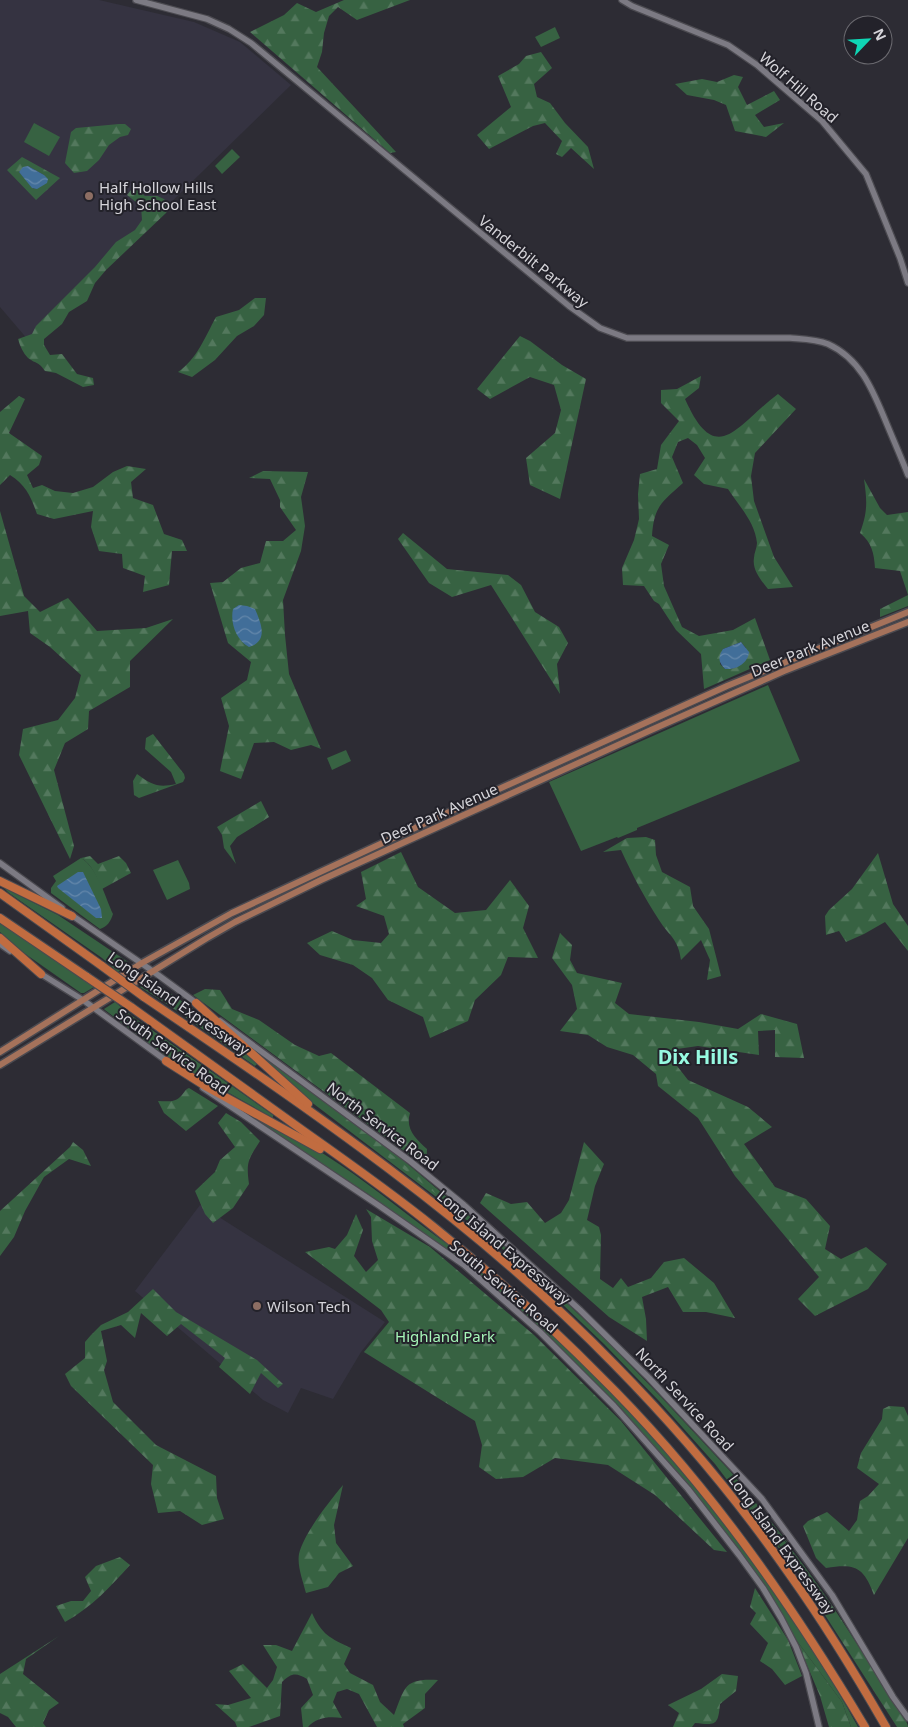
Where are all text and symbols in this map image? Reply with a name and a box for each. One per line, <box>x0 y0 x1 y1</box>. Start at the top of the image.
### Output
north arrow <box>843 15 893 65</box>
text: N <box>869 25 891 43</box>
street label: Wolf Hill Road <box>755 47 843 127</box>
place label: Half Hollow Hills High School East <box>99 177 217 214</box>
marker: Half Hollow Hills High School East <box>83 190 95 202</box>
street label: Vanderbilt Parkway <box>475 210 593 312</box>
street label: Deer Park Avenue <box>748 615 872 681</box>
street label: Deer Park Avenue <box>377 778 501 848</box>
street label: Long Island Expressway <box>104 947 254 1060</box>
street label: South Service Road <box>112 1003 234 1099</box>
district label: Dix Hills <box>658 1043 738 1070</box>
street label: North Service Road <box>323 1077 443 1175</box>
street label: Long Island Expressway <box>433 1185 575 1309</box>
street label: South Service Road <box>446 1235 562 1337</box>
place label: Wilson Tech <box>267 1296 350 1316</box>
marker: Wilson Tech <box>251 1300 263 1312</box>
park label: Highland Park <box>395 1326 495 1346</box>
street label: North Service Road <box>632 1343 738 1455</box>
street label: Long Island Expressway <box>724 1470 840 1618</box>

